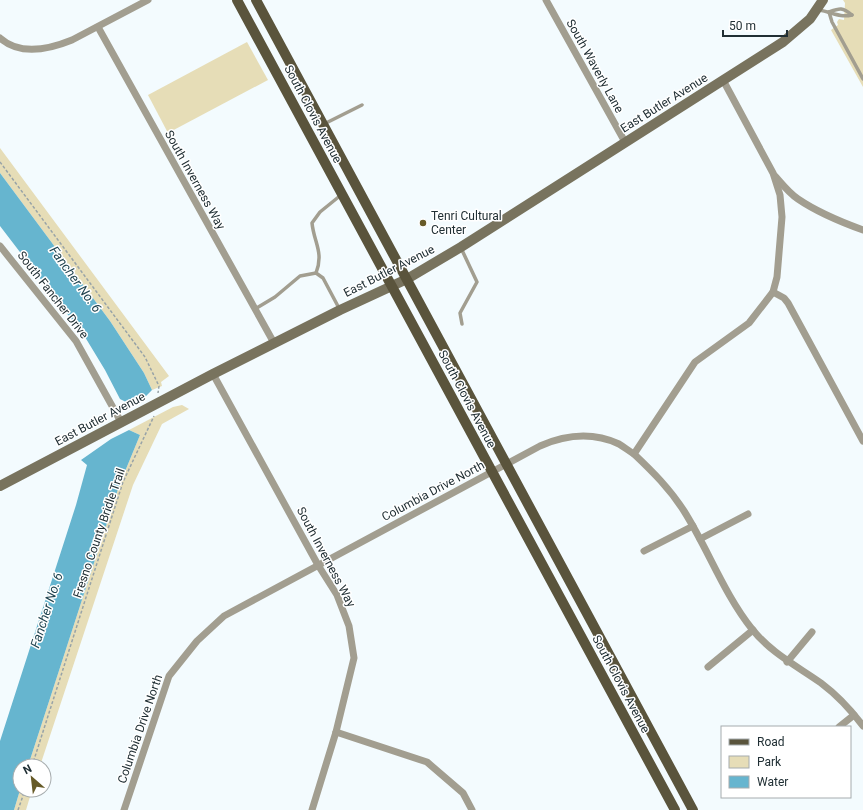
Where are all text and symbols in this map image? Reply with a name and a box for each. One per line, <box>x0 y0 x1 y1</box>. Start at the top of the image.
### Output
scale bar <box>723 12 787 38</box>
street label: South Waverly Lane <box>563 17 627 115</box>
text: 50 m <box>729 19 756 33</box>
street label: South Clovis Avenue <box>281 63 345 165</box>
street label: East Butler Avenue <box>618 71 710 135</box>
street label: South Inverness Way <box>162 128 228 232</box>
place label: Tenri Cultural Center <box>431 209 502 237</box>
marker: Tenri Cultural Center <box>418 218 428 228</box>
street label: East Butler Avenue <box>341 242 437 300</box>
water label: Fancher No. 6 <box>47 243 105 315</box>
street label: South Fancher Drive <box>15 249 91 341</box>
street label: South Clovis Avenue <box>435 348 499 450</box>
street label: East Butler Avenue <box>53 389 147 449</box>
street label: Columbia Drive North <box>379 458 487 524</box>
street label: Fresno County Bridle Trail <box>70 466 128 600</box>
street label: South Inverness Way <box>294 505 358 610</box>
water label: Fancher No. 6 <box>27 571 66 650</box>
street label: South Clovis Avenue <box>589 633 653 735</box>
street label: Columbia Drive North <box>115 673 165 785</box>
legend <box>721 726 851 798</box>
text: Road <box>757 735 785 749</box>
text: Park <box>757 755 782 769</box>
north arrow <box>12 758 52 798</box>
text: N <box>21 762 34 777</box>
text: Water <box>757 775 788 789</box>

